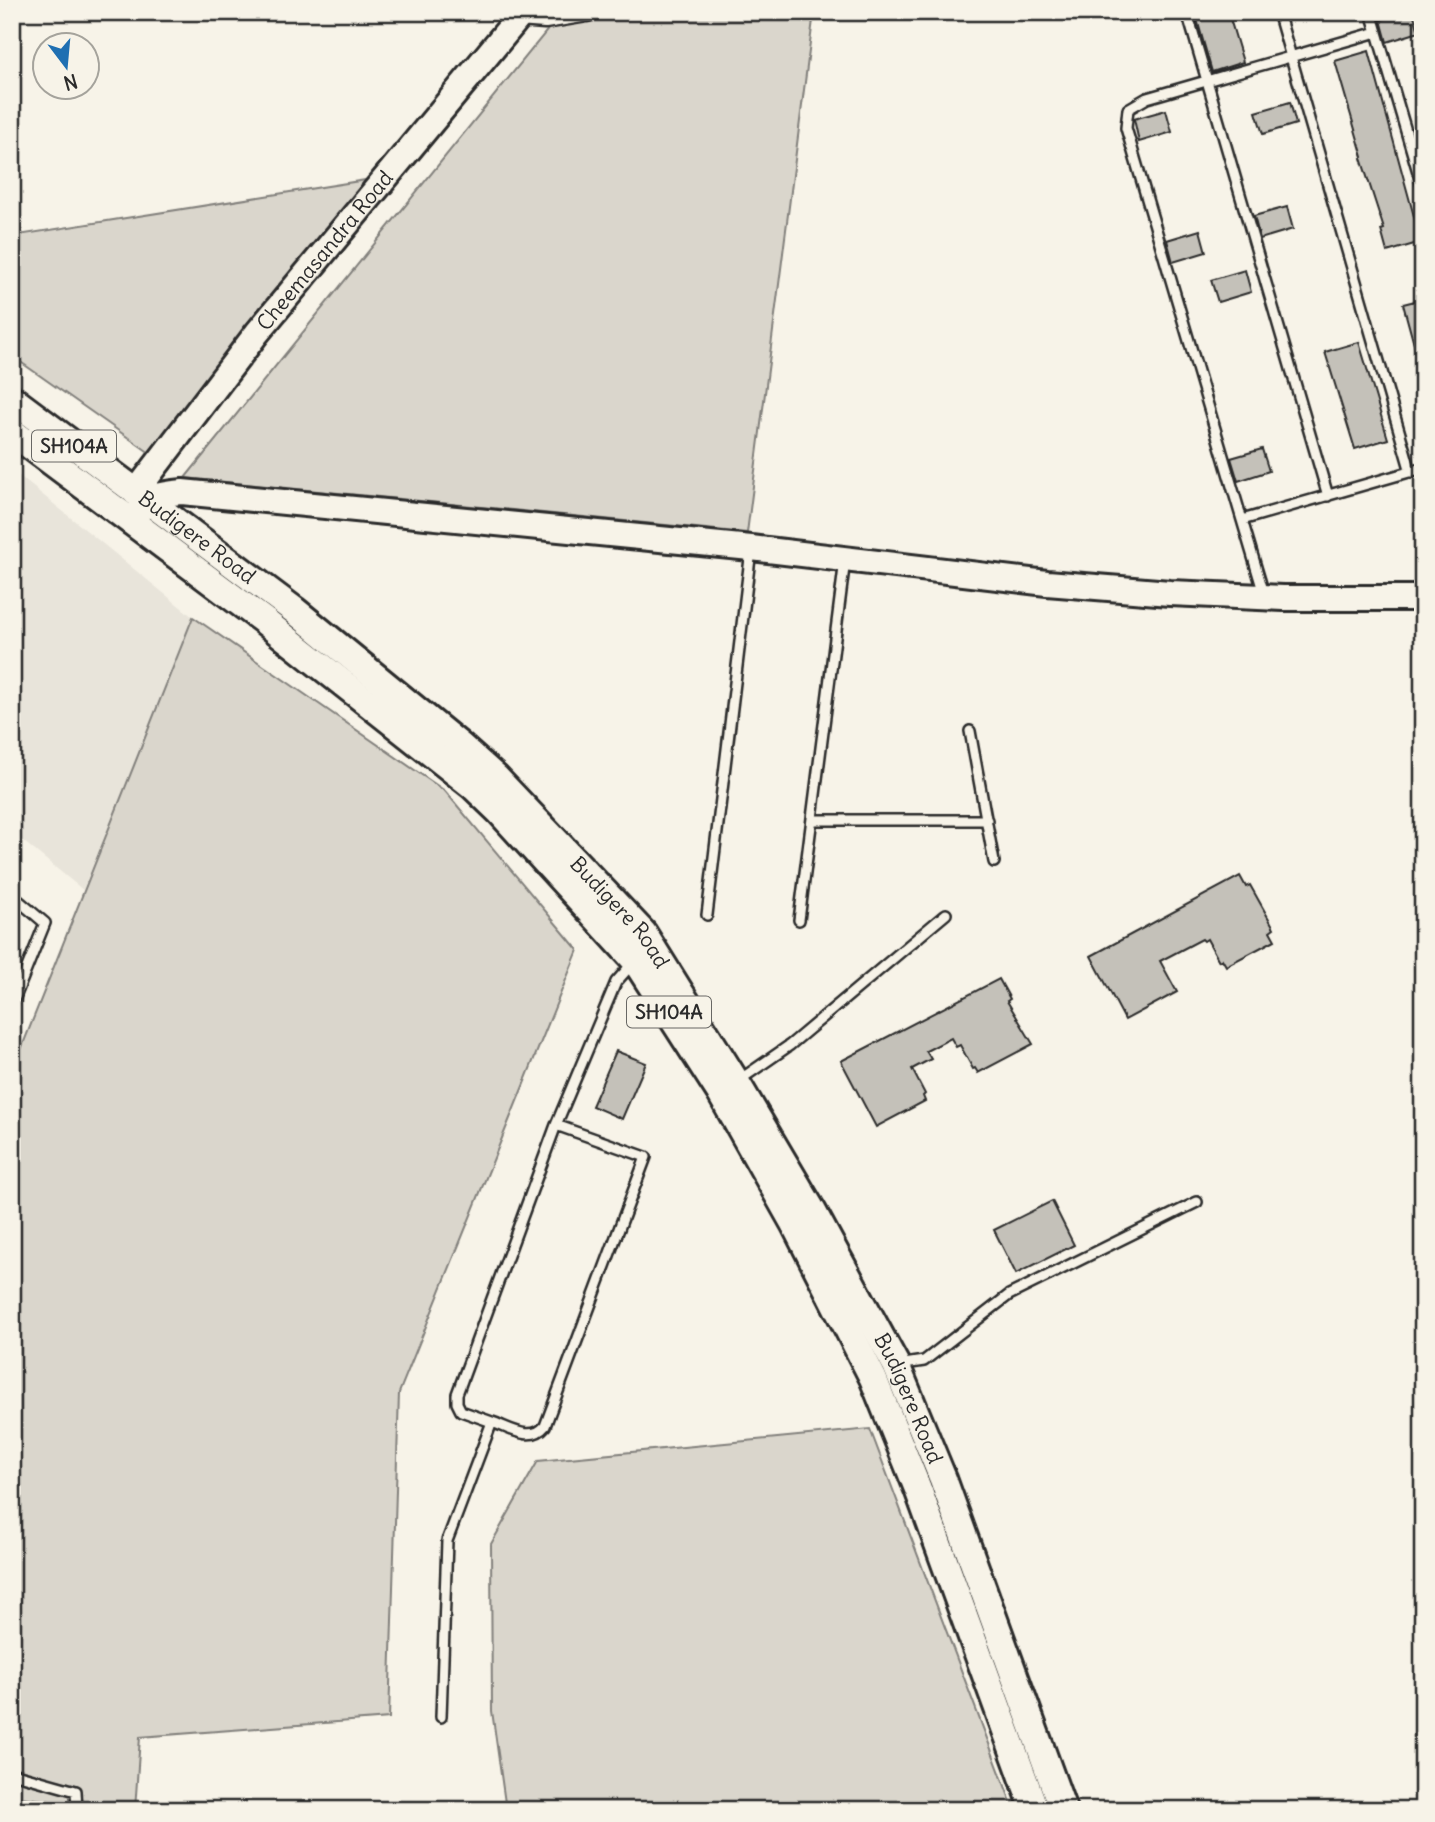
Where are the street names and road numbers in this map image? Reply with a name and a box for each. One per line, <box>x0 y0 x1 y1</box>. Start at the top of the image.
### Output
street label: Cheemasandra Road <box>251 165 399 336</box>
road number: SH104A <box>32 430 116 462</box>
street label: Budigere Road <box>133 484 261 590</box>
street label: Budigere Road <box>564 851 676 973</box>
road number: SH104A <box>627 996 711 1028</box>
street label: Budigere Road <box>868 1328 949 1467</box>

